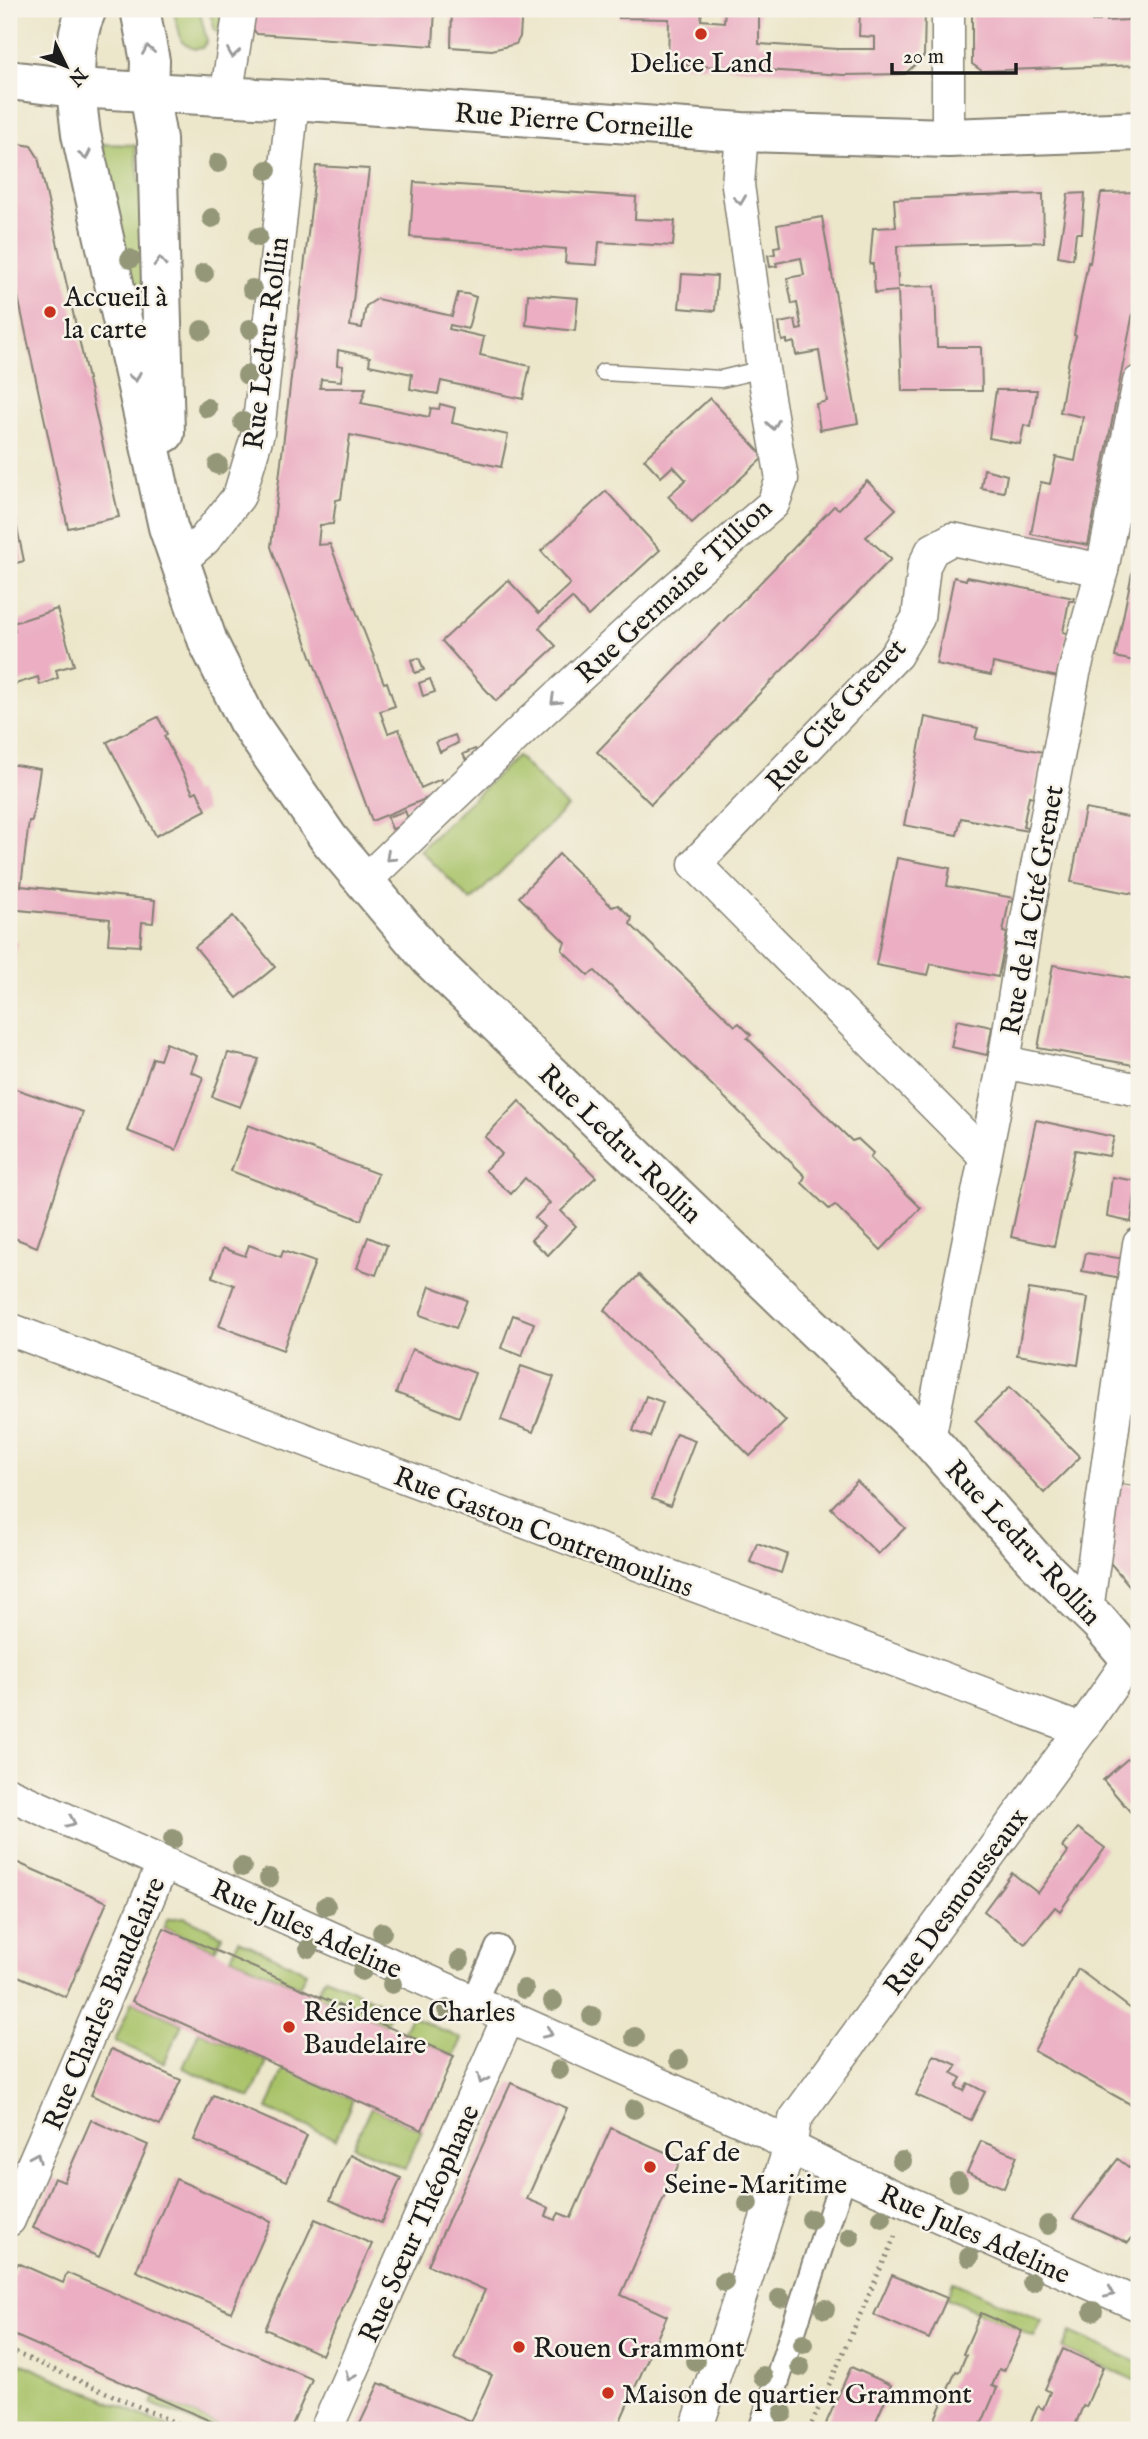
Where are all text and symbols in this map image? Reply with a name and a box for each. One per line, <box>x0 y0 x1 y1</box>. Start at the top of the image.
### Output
marker: Delice Land <box>693 26 709 42</box>
north arrow <box>32 32 102 102</box>
scale bar <box>892 32 1017 76</box>
one-way arrow <box>141 44 156 56</box>
text: 20 m <box>903 44 944 71</box>
one-way arrow <box>226 47 241 59</box>
place label: Delice Land <box>629 47 773 82</box>
text: N <box>62 61 92 91</box>
street label: Rue Pierre Corneille <box>453 97 695 148</box>
one-way arrow <box>77 149 92 161</box>
one-way arrow <box>733 194 748 206</box>
street label: Rue Ledru-Rollin <box>237 235 298 452</box>
one-way arrow <box>152 257 168 267</box>
place label: Accueil à la carte <box>63 281 169 348</box>
marker: Accueil à la carte <box>42 304 58 320</box>
one-way arrow <box>126 371 141 383</box>
one-way arrow <box>765 419 780 431</box>
street label: Rue Germaine Tillion <box>569 492 780 692</box>
street label: Rue Cité Grenet <box>759 632 915 799</box>
one-way arrow <box>550 691 563 704</box>
street label: Rue de la Cité Grenet <box>994 782 1073 1038</box>
one-way arrow <box>386 849 399 862</box>
street label: Rue Ledru-Rollin <box>530 1058 709 1232</box>
street label: Rue Ledru-Rollin <box>936 1453 1108 1634</box>
street label: Rue Gaston Contremoulins <box>388 1460 698 1607</box>
street label: Rue Desmousseaux <box>877 1801 1037 2003</box>
one-way arrow <box>64 1814 76 1828</box>
street label: Rue Charles Baudelaire <box>36 1872 175 2136</box>
street label: Rue Jules Adeline <box>205 1872 407 1988</box>
place label: Résidence Charles Baudelaire <box>303 1996 515 2063</box>
marker: Résidence Charles Baudelaire <box>281 2019 297 2035</box>
one-way arrow <box>540 2025 553 2039</box>
one-way arrow <box>476 2071 490 2084</box>
street label: Rue Sœur Théophane <box>352 2099 489 2349</box>
place label: Caf de Seine-Maritime <box>664 2136 847 2203</box>
one-way arrow <box>28 2152 42 2165</box>
marker: Caf de Seine-Maritime <box>642 2159 658 2175</box>
street label: Rue Jules Adeline <box>873 2177 1075 2293</box>
one-way arrow <box>1103 2284 1115 2298</box>
place label: Rouen Grammont <box>533 2332 745 2367</box>
marker: Rouen Grammont <box>511 2339 527 2355</box>
one-way arrow <box>344 2369 358 2381</box>
place label: Maison de quartier Grammont <box>622 2378 972 2413</box>
marker: Maison de quartier Grammont <box>600 2385 616 2401</box>

